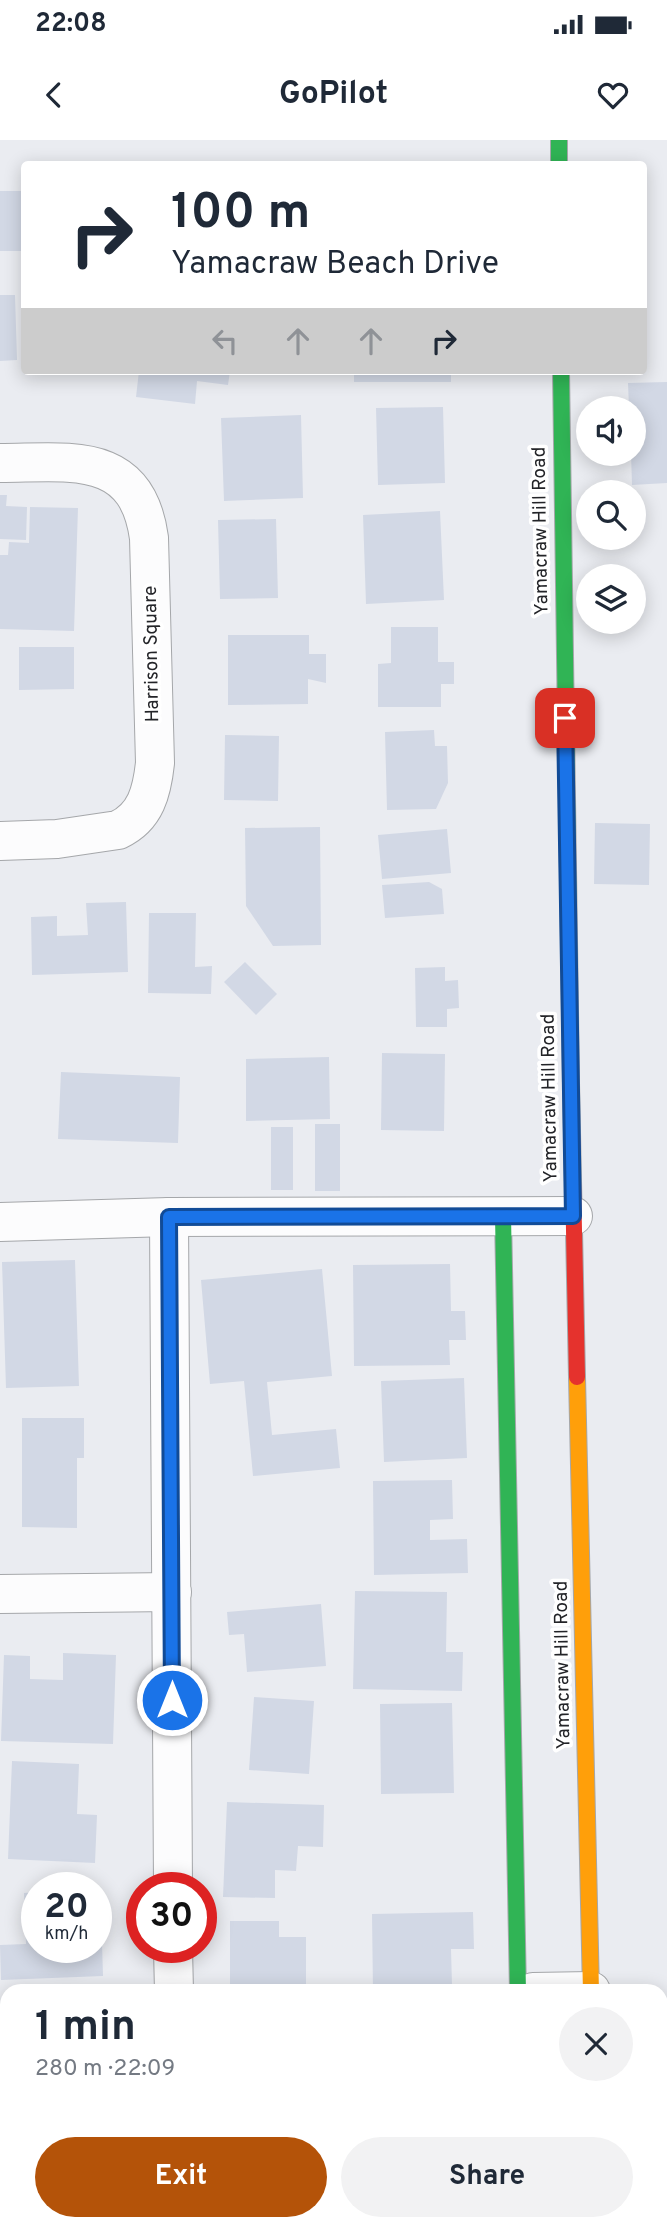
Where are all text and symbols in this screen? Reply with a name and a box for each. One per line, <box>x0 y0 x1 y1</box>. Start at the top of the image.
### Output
text: 22:08 <box>35 8 107 41</box>
text: GoPilot <box>279 75 388 115</box>
icon: back <box>35 76 73 114</box>
icon: heart <box>594 76 632 114</box>
text: 100 m <box>171 184 310 246</box>
icon: right <box>56 189 147 280</box>
text: Yamacraw Beach Drive <box>171 245 499 285</box>
icon: left <box>206 322 244 360</box>
icon: ahead <box>279 322 317 360</box>
icon: ahead <box>352 322 390 360</box>
icon: right <box>425 322 463 360</box>
map controls <box>576 396 646 634</box>
button: sound <box>576 396 646 466</box>
street label: Yamacraw Hill Road <box>528 447 554 615</box>
button: search <box>576 480 646 550</box>
button: layers <box>576 564 646 634</box>
street label: Harrison Square <box>139 585 165 723</box>
pin <box>535 688 595 748</box>
icon: arrive <box>546 699 584 737</box>
street label: Yamacraw Hill Road <box>537 1014 563 1182</box>
street label: Yamacraw Hill Road <box>550 1581 576 1749</box>
position arrow <box>135 1663 209 1737</box>
speed limit sign: 30 <box>126 1872 217 1963</box>
text: 20 <box>44 1886 89 1930</box>
text: km/h <box>45 1923 88 1946</box>
text: 1 min <box>35 2002 136 2055</box>
button: close <box>559 2007 633 2081</box>
text: 280 m · 22:09 <box>35 2055 175 2084</box>
button: Exit <box>35 2137 327 2217</box>
button: Share <box>341 2137 633 2217</box>

